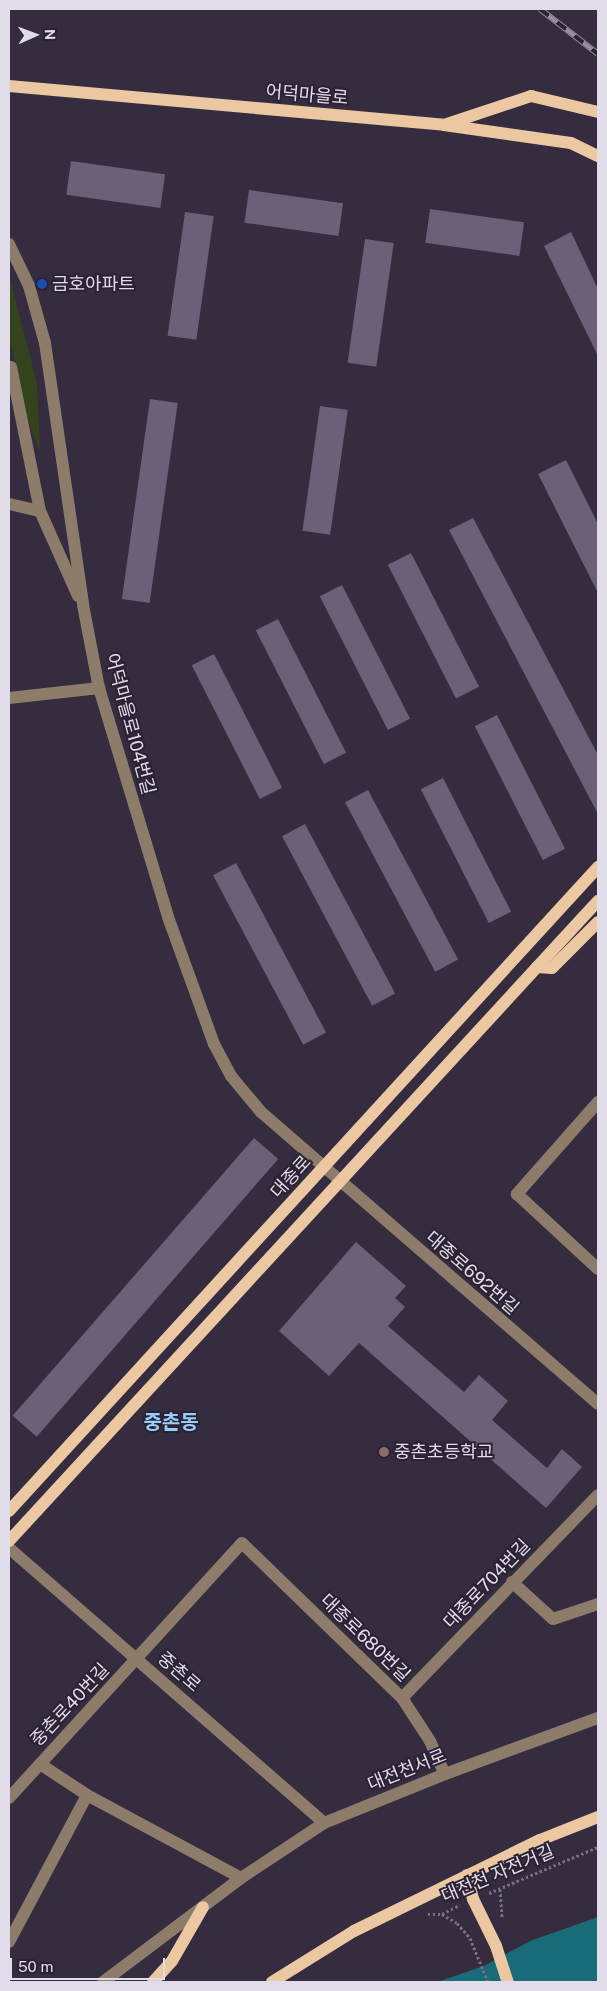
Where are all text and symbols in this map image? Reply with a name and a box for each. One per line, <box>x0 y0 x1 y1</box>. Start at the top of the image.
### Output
north arrow <box>10 10 60 60</box>
text: N <box>42 29 58 40</box>
street label: 어덕마을로 <box>265 81 349 109</box>
place label: 금호아파트 <box>52 273 135 295</box>
marker: 금호아파트 <box>36 278 48 290</box>
street label: 어덕마을로104번길 <box>101 651 159 797</box>
street label: 대종로 <box>266 1151 316 1203</box>
street label: 대종로692번길 <box>421 1227 523 1319</box>
district label: 중촌동 <box>143 1410 199 1434</box>
place label: 중촌초등학교 <box>394 1441 493 1463</box>
marker: 중촌초등학교 <box>378 1446 390 1458</box>
street label: 대종로704번길 <box>439 1535 535 1633</box>
street label: 대종로680번길 <box>316 1590 414 1686</box>
street label: 중촌로 <box>153 1648 205 1696</box>
street label: 중촌로40번길 <box>26 1659 114 1751</box>
street label: 대전천서로 <box>365 1744 449 1796</box>
street label: 대전천 자전거길 <box>438 1841 558 1907</box>
scale bar <box>12 1948 168 1980</box>
text: 50 m <box>18 1958 53 1975</box>

